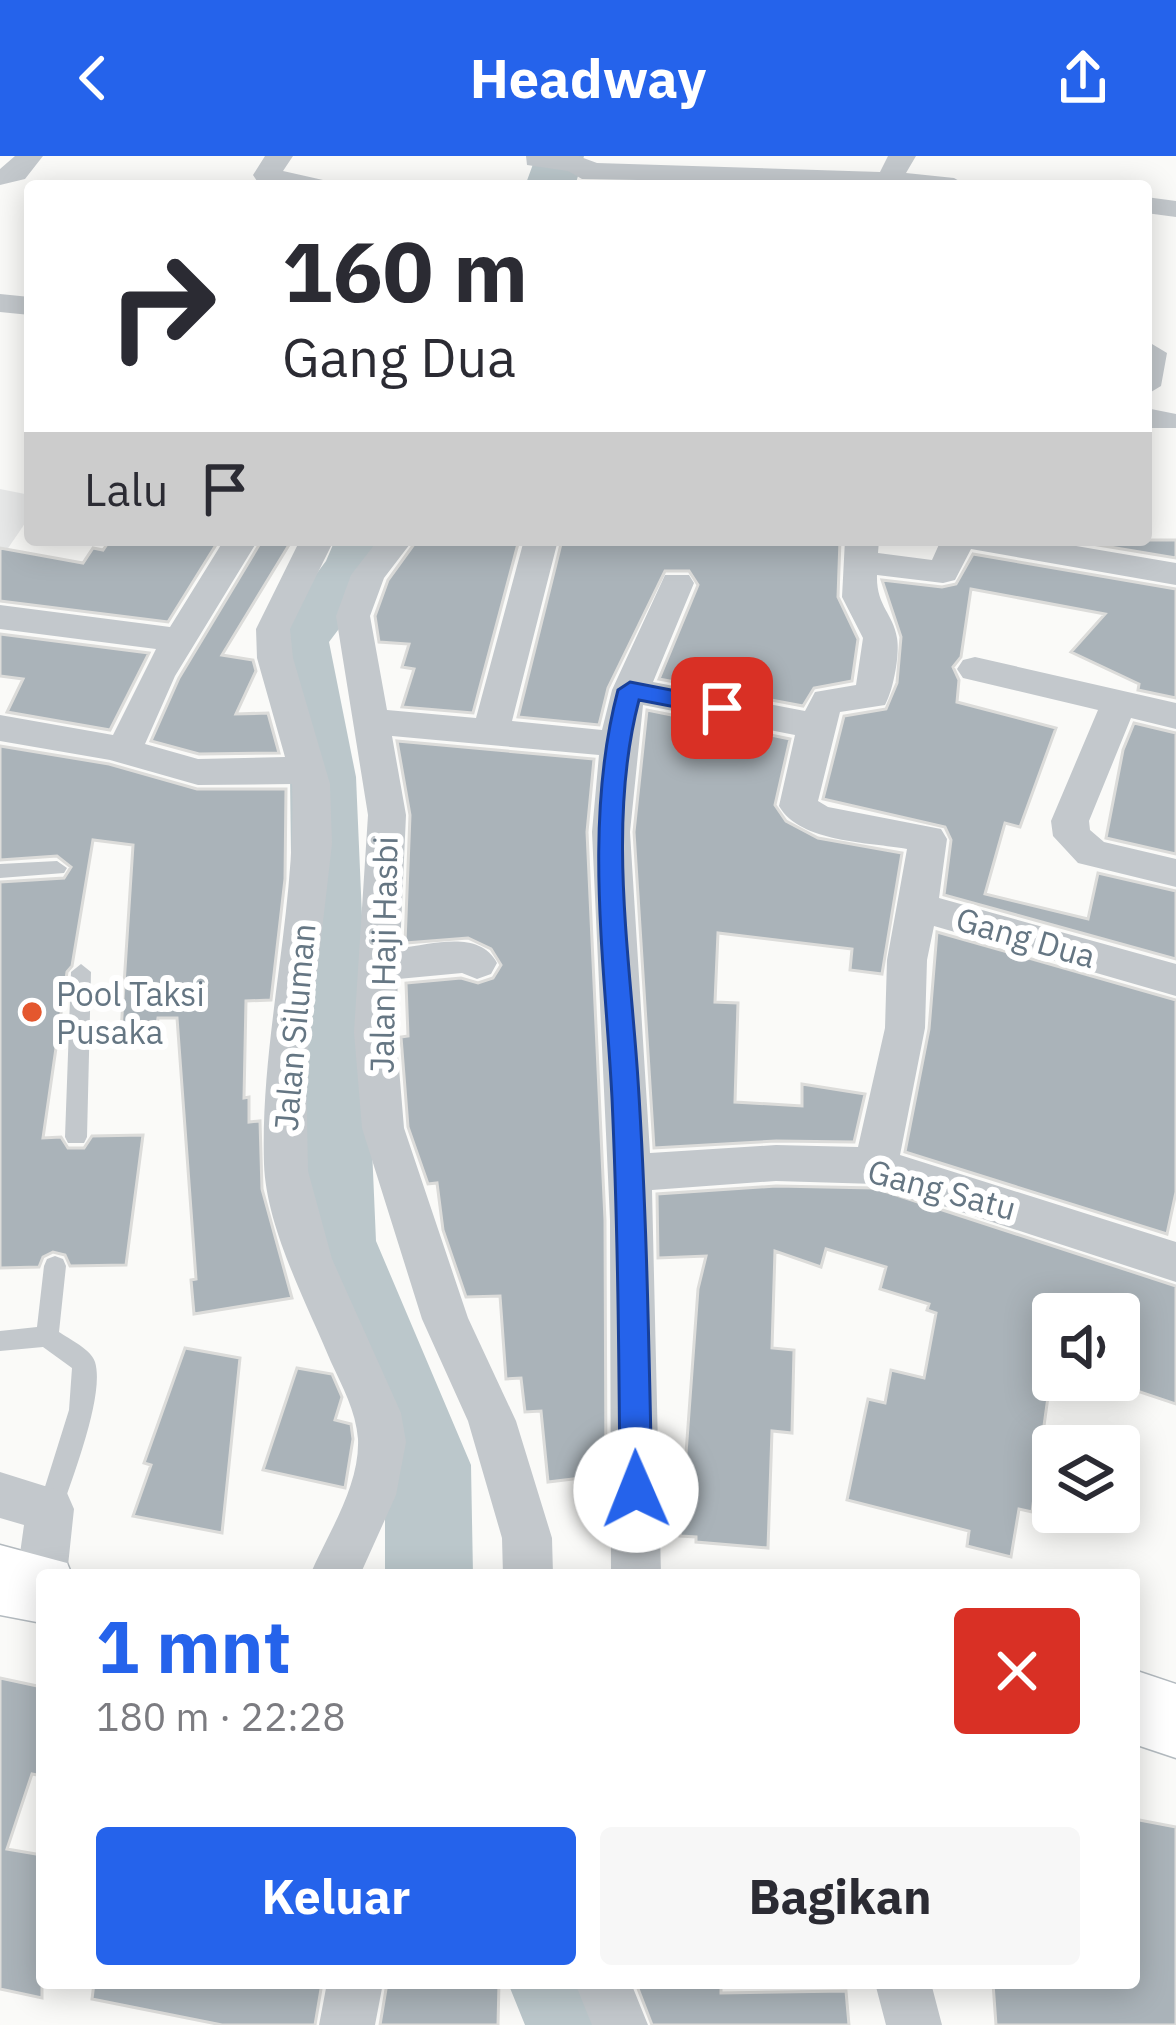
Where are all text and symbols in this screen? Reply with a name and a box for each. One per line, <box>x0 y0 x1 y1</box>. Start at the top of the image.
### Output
text: Headway <box>470 43 706 113</box>
icon: back <box>60 45 126 111</box>
icon: share <box>1050 45 1116 111</box>
text: 160 m <box>282 216 528 325</box>
icon: right <box>84 228 240 384</box>
text: Gang Dua <box>282 322 516 392</box>
icon: arrive <box>192 456 258 522</box>
text: Lalu <box>84 460 168 518</box>
pin <box>671 657 773 759</box>
icon: arrive <box>689 675 755 741</box>
street label: Jalan Haji Hasbi <box>359 836 407 1074</box>
street label: Gang Dua <box>951 897 1101 977</box>
street label: Jalan Siluman <box>264 922 324 1132</box>
place label: Pool Taksi Pusaka <box>56 972 205 1053</box>
marker: Pool Taksi Pusaka <box>19 999 45 1025</box>
street label: Gang Satu <box>863 1149 1021 1229</box>
map controls <box>1032 1293 1140 1533</box>
button: sound <box>1032 1293 1140 1401</box>
button: layers <box>1032 1425 1140 1533</box>
position arrow <box>573 1427 699 1553</box>
text: 1 mnt <box>96 1599 291 1693</box>
button: close <box>954 1608 1080 1734</box>
text: 180 m · 22:28 <box>96 1691 346 1742</box>
button: Keluar <box>96 1827 576 1965</box>
button: Bagikan <box>600 1827 1080 1965</box>

